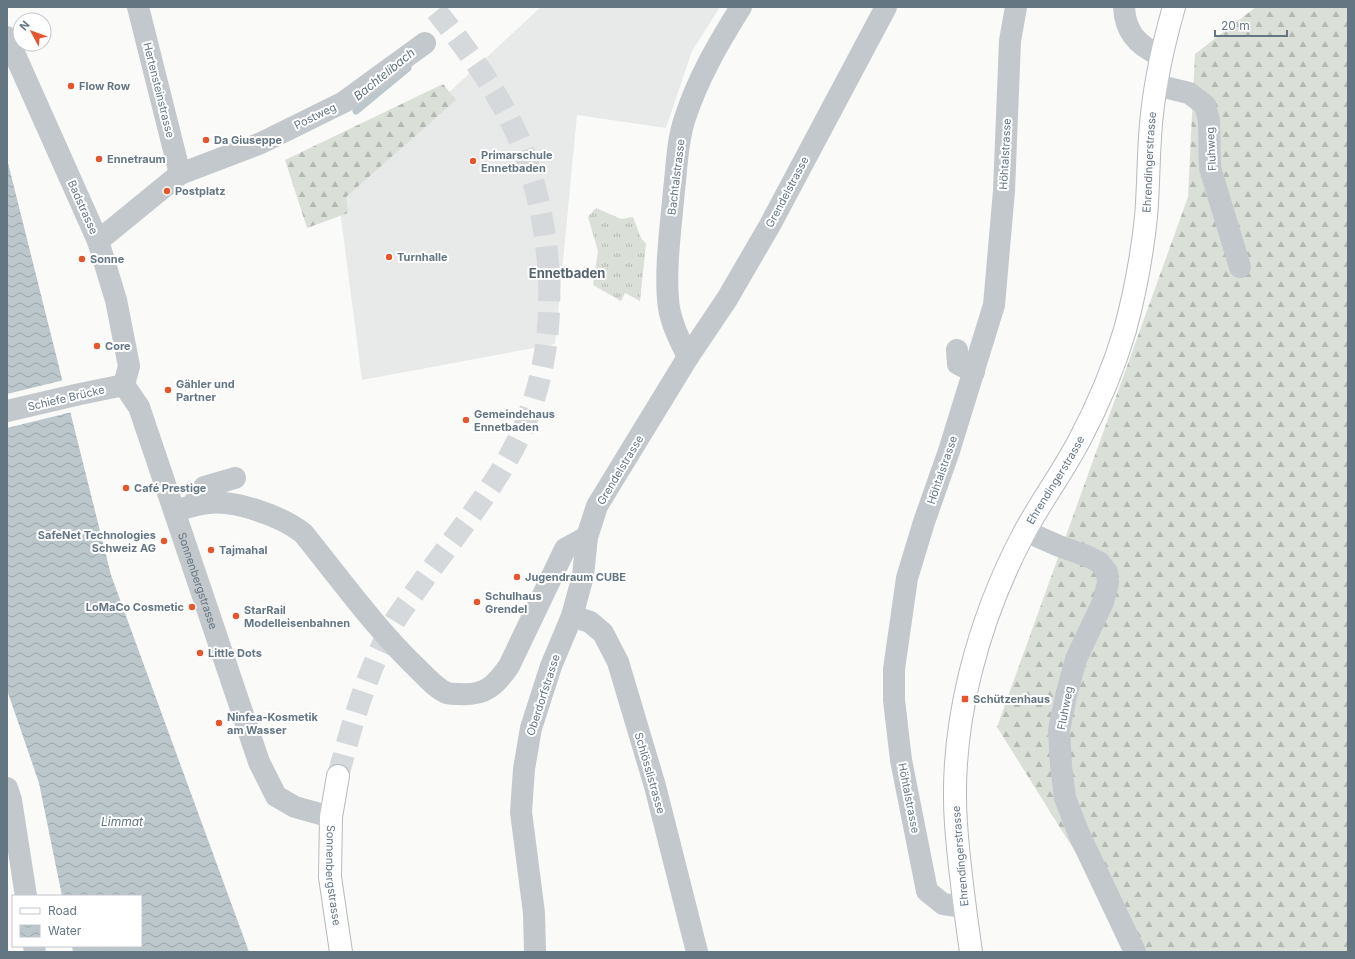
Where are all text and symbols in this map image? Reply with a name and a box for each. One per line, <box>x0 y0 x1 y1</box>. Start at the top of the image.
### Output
north arrow <box>12 12 52 52</box>
scale bar <box>1215 12 1287 38</box>
text: N <box>16 18 32 33</box>
text: 20 m <box>1221 18 1250 33</box>
street label: Hertensteinstrasse <box>140 41 178 139</box>
water label: Bachtelibach <box>350 45 418 103</box>
place label: Flow Row <box>79 79 131 93</box>
marker: Flow Row <box>66 81 76 91</box>
street label: Postweg <box>292 100 338 132</box>
street label: Ehrendingerstrasse <box>1139 111 1159 213</box>
street label: Höhtalstrasse <box>996 118 1014 190</box>
street label: Fluhweg <box>1203 127 1219 171</box>
place label: Da Giuseppe <box>214 133 283 147</box>
marker: Da Giuseppe <box>201 135 211 145</box>
street label: Bachtalstrasse <box>664 138 688 216</box>
place label: Primarschule Ennetbaden <box>481 148 553 175</box>
place label: Ennetraum <box>107 152 166 166</box>
marker: Ennetraum <box>94 154 104 164</box>
street label: Grendelstrasse <box>762 154 812 230</box>
marker: Primarschule Ennetbaden <box>468 156 478 166</box>
street label: Badstrasse <box>65 178 101 236</box>
place label: Postplatz <box>175 184 226 198</box>
marker: Postplatz <box>162 186 172 196</box>
place label: Turnhalle <box>397 250 448 264</box>
place label: Sonne <box>90 252 125 266</box>
marker: Turnhalle <box>384 252 394 262</box>
marker: Sonne <box>77 254 87 264</box>
district label: Ennetbaden <box>529 265 605 281</box>
place label: Core <box>105 339 131 353</box>
marker: Core <box>92 341 102 351</box>
place label: Gähler und Partner <box>176 377 235 404</box>
street label: Schiefe Brücke <box>26 382 106 414</box>
marker: Gähler und Partner <box>163 385 173 395</box>
place label: Gemeindehaus Ennetbaden <box>474 407 555 434</box>
marker: Gemeindehaus Ennetbaden <box>461 415 471 425</box>
street label: Grendelstrasse <box>594 433 646 507</box>
street label: Ehrendingerstrasse <box>1023 433 1087 527</box>
street label: Höhtalstrasse <box>924 434 960 506</box>
place label: Café Prestige <box>134 481 207 495</box>
marker: Café Prestige <box>121 483 131 493</box>
place label: SafeNet Technologies Schweiz AG <box>38 528 156 555</box>
street label: Sonnenbergstrasse <box>175 530 221 631</box>
marker: SafeNet Technologies Schweiz AG <box>159 536 169 546</box>
place label: Tajmahal <box>219 543 268 557</box>
marker: Tajmahal <box>206 545 216 555</box>
place label: Jugendraum CUBE <box>525 570 626 584</box>
marker: Jugendraum CUBE <box>512 572 522 582</box>
place label: Schulhaus Grendel <box>485 589 542 616</box>
marker: Schulhaus Grendel <box>472 597 482 607</box>
place label: LoMaCo Cosmetic <box>86 600 185 614</box>
marker: LoMaCo Cosmetic <box>187 602 197 612</box>
place label: StarRail Modelleisenbahnen <box>244 603 350 630</box>
marker: StarRail Modelleisenbahnen <box>231 611 241 621</box>
place label: Little Dots <box>208 646 262 660</box>
marker: Little Dots <box>195 648 205 658</box>
street label: Oberdorfstrasse <box>523 653 563 737</box>
street label: Fluhweg <box>1054 685 1076 731</box>
place label: Schützenhaus <box>973 692 1050 706</box>
marker: Schützenhaus <box>960 694 970 704</box>
place label: Ninfea-Kosmetik am Wasser <box>227 710 319 737</box>
marker: Ninfea-Kosmetik am Wasser <box>214 718 224 728</box>
street label: Schlösslistrasse <box>632 731 668 815</box>
street label: Höhtalstrasse <box>895 762 923 834</box>
street label: Ehrendingerstrasse <box>949 805 971 907</box>
water label: Limmat <box>101 814 144 829</box>
street label: Sonnenbergstrasse <box>323 825 344 927</box>
legend <box>12 895 142 947</box>
text: Road <box>48 903 77 918</box>
text: Water <box>48 923 82 938</box>

